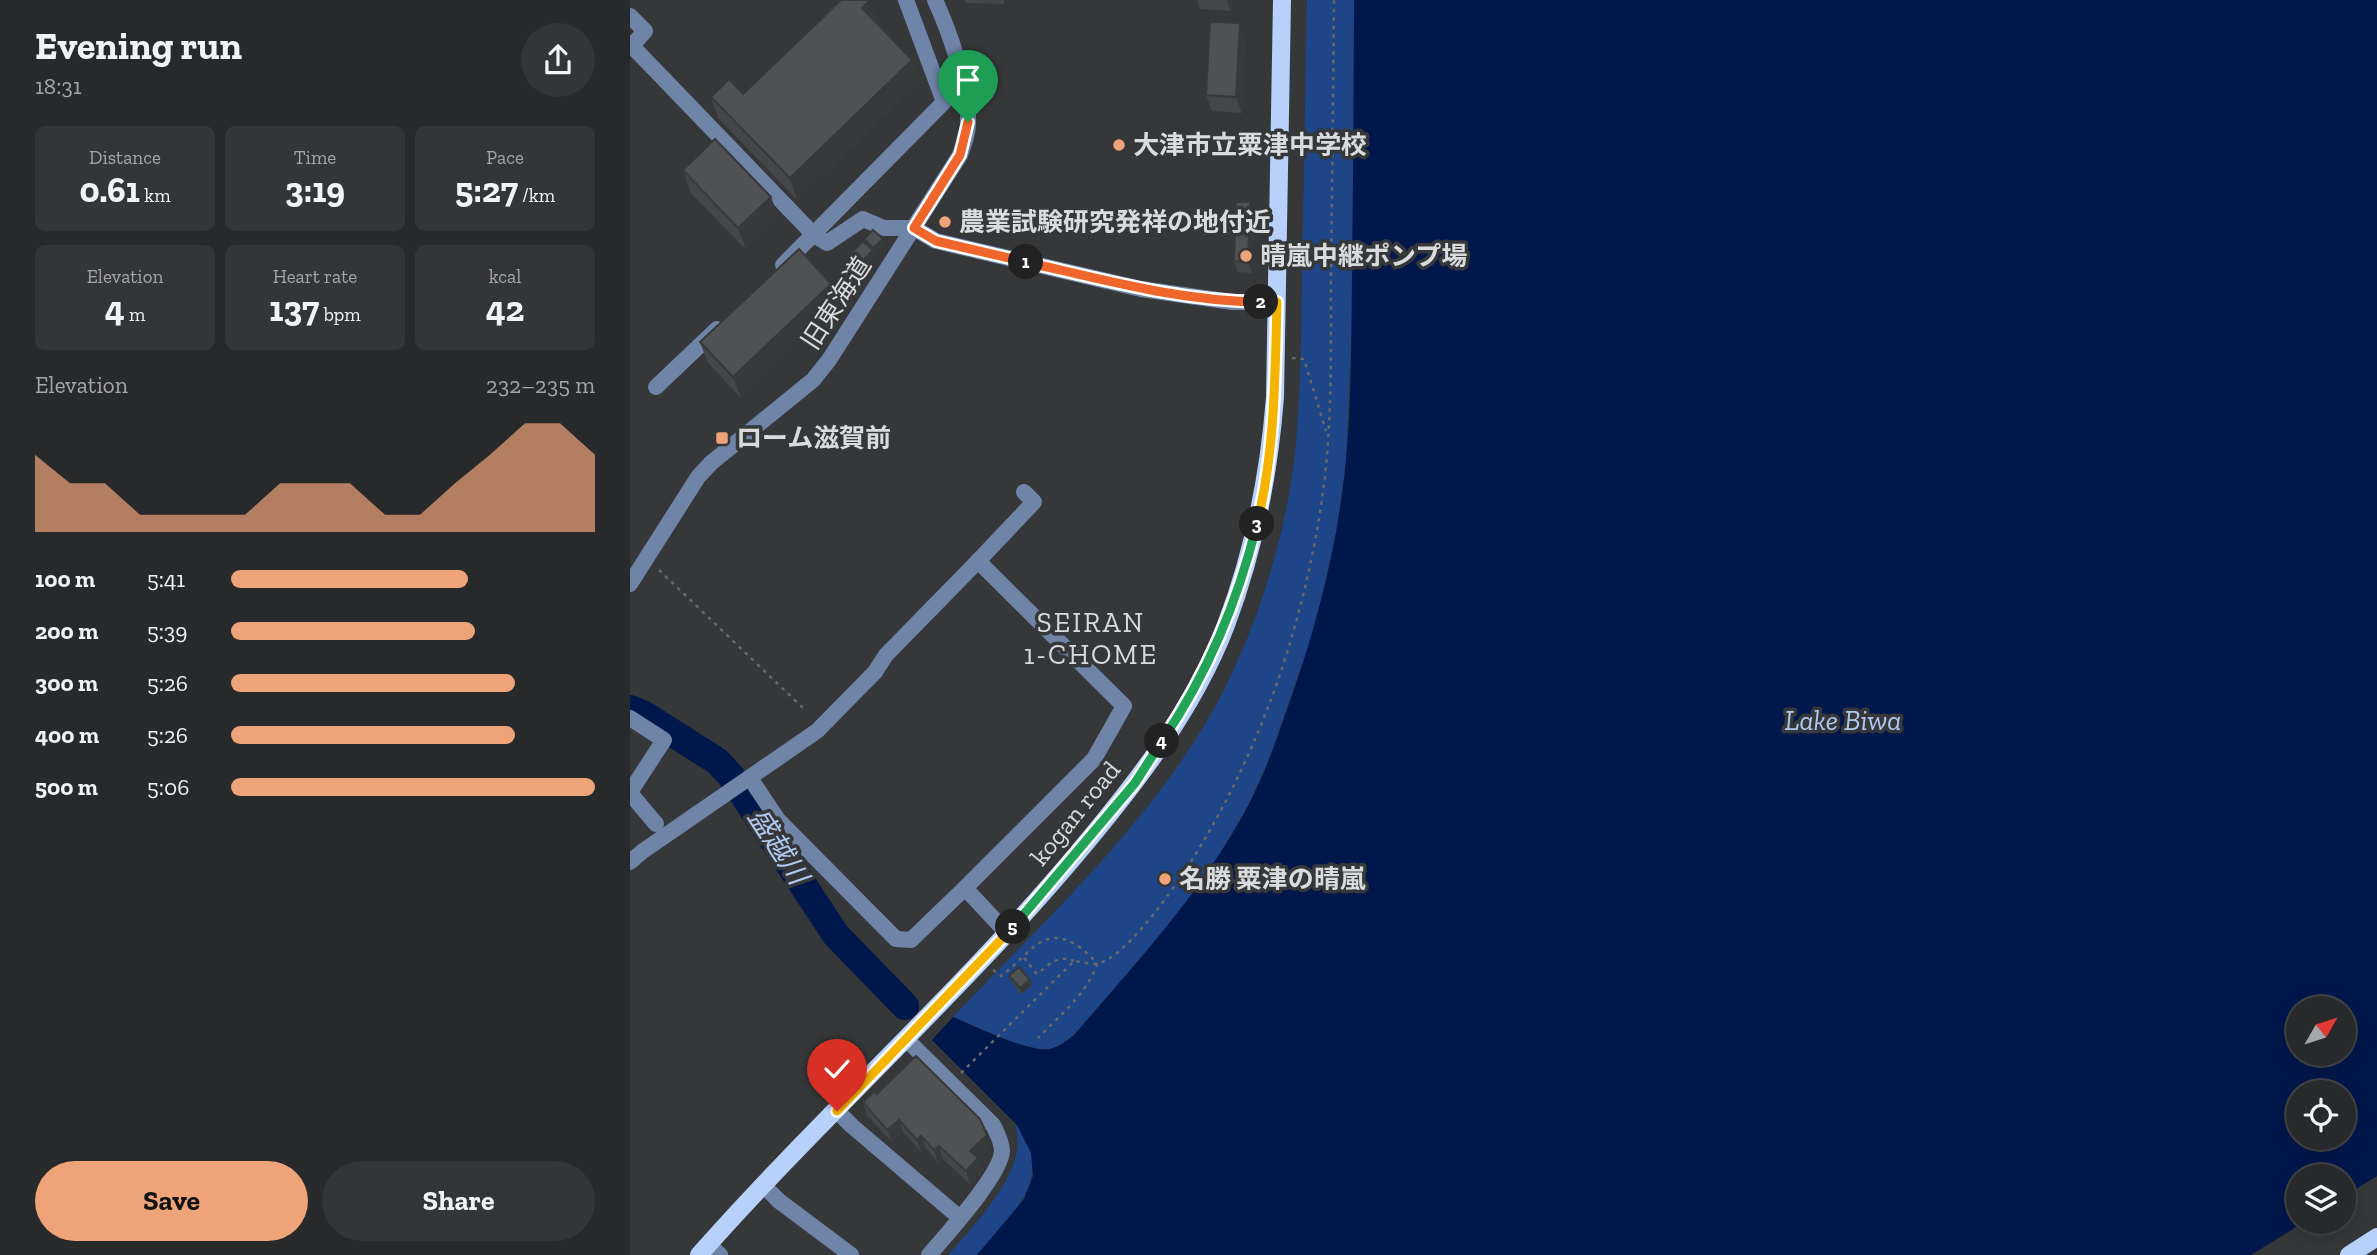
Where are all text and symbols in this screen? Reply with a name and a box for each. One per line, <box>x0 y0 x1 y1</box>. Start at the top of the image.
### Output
text: Evening run <box>35 23 242 69</box>
button: share <box>521 23 595 97</box>
pin <box>938 50 998 122</box>
icon: arrive <box>949 61 987 99</box>
text: 18:31 <box>35 72 81 100</box>
place label: 大津市立粟津中学校 <box>1133 129 1367 161</box>
marker: 大津市立粟津中学校 <box>1111 137 1127 153</box>
text: Distance <box>89 146 161 169</box>
text: Time <box>294 146 336 169</box>
text: Pace <box>486 146 524 169</box>
text: 0.61 <box>79 169 140 211</box>
text: 3:19 <box>285 169 345 211</box>
text: 5:27 <box>455 169 518 211</box>
text: km <box>140 184 171 207</box>
text: /km <box>518 184 555 207</box>
place label: 農業試験研究発祥の地付近 <box>959 206 1271 238</box>
marker: 農業試験研究発祥の地付近 <box>937 214 953 230</box>
place label: 晴嵐中継ポンプ場 <box>1260 240 1467 272</box>
pin: 1 <box>1008 244 1044 280</box>
marker: 晴嵐中継ポンプ場 <box>1238 248 1254 264</box>
text: 1 <box>1022 250 1029 273</box>
street label: 旧東海道 <box>794 251 878 355</box>
text: Elevation <box>87 265 163 288</box>
text: Heart rate <box>273 265 357 288</box>
text: kcal <box>489 265 521 288</box>
pin: 2 <box>1244 284 1278 320</box>
text: 4 <box>105 288 125 330</box>
text: 137 <box>269 288 319 330</box>
text: 42 <box>486 288 524 330</box>
text: 2 <box>1255 290 1266 313</box>
text: m <box>125 303 145 326</box>
text: bpm <box>319 303 361 326</box>
text: Elevation <box>35 371 128 399</box>
text: 232–235 m <box>486 371 595 399</box>
place label: ローム滋賀前 <box>736 422 891 454</box>
marker: ローム滋賀前 <box>714 430 730 446</box>
pin: 3 <box>1240 506 1274 542</box>
text: 3 <box>1251 512 1262 535</box>
text: 100 m <box>35 565 95 593</box>
text: 5:41 <box>147 565 185 593</box>
district label: SEIRAN 1-CHOME <box>1024 606 1158 671</box>
text: 200 m <box>35 617 98 645</box>
text: 5:39 <box>147 617 187 645</box>
text: 300 m <box>35 669 98 697</box>
text: 5:26 <box>147 669 188 697</box>
water label: Lake Biwa <box>1785 704 1901 737</box>
text: 400 m <box>35 721 99 749</box>
text: 5:26 <box>147 721 188 749</box>
pin: 4 <box>1144 724 1180 758</box>
text: 4 <box>1156 729 1167 752</box>
street label: kogan road <box>1023 754 1127 872</box>
text: 500 m <box>35 773 98 801</box>
text: 5:06 <box>147 773 189 801</box>
water label: 盛越川 <box>741 802 816 893</box>
place label: 名勝 粟津の晴嵐 <box>1179 863 1366 895</box>
marker: 名勝 粟津の晴嵐 <box>1157 871 1173 887</box>
pin: 5 <box>996 909 1030 944</box>
text: 5 <box>1008 915 1017 938</box>
north arrow <box>2286 996 2356 1066</box>
map controls <box>2286 996 2356 1234</box>
pin <box>807 1039 867 1111</box>
icon: check <box>818 1050 856 1088</box>
button: locate <box>2286 1080 2356 1150</box>
button: Save <box>35 1161 308 1241</box>
button: Share <box>322 1161 595 1241</box>
button: layers <box>2286 1164 2356 1234</box>

